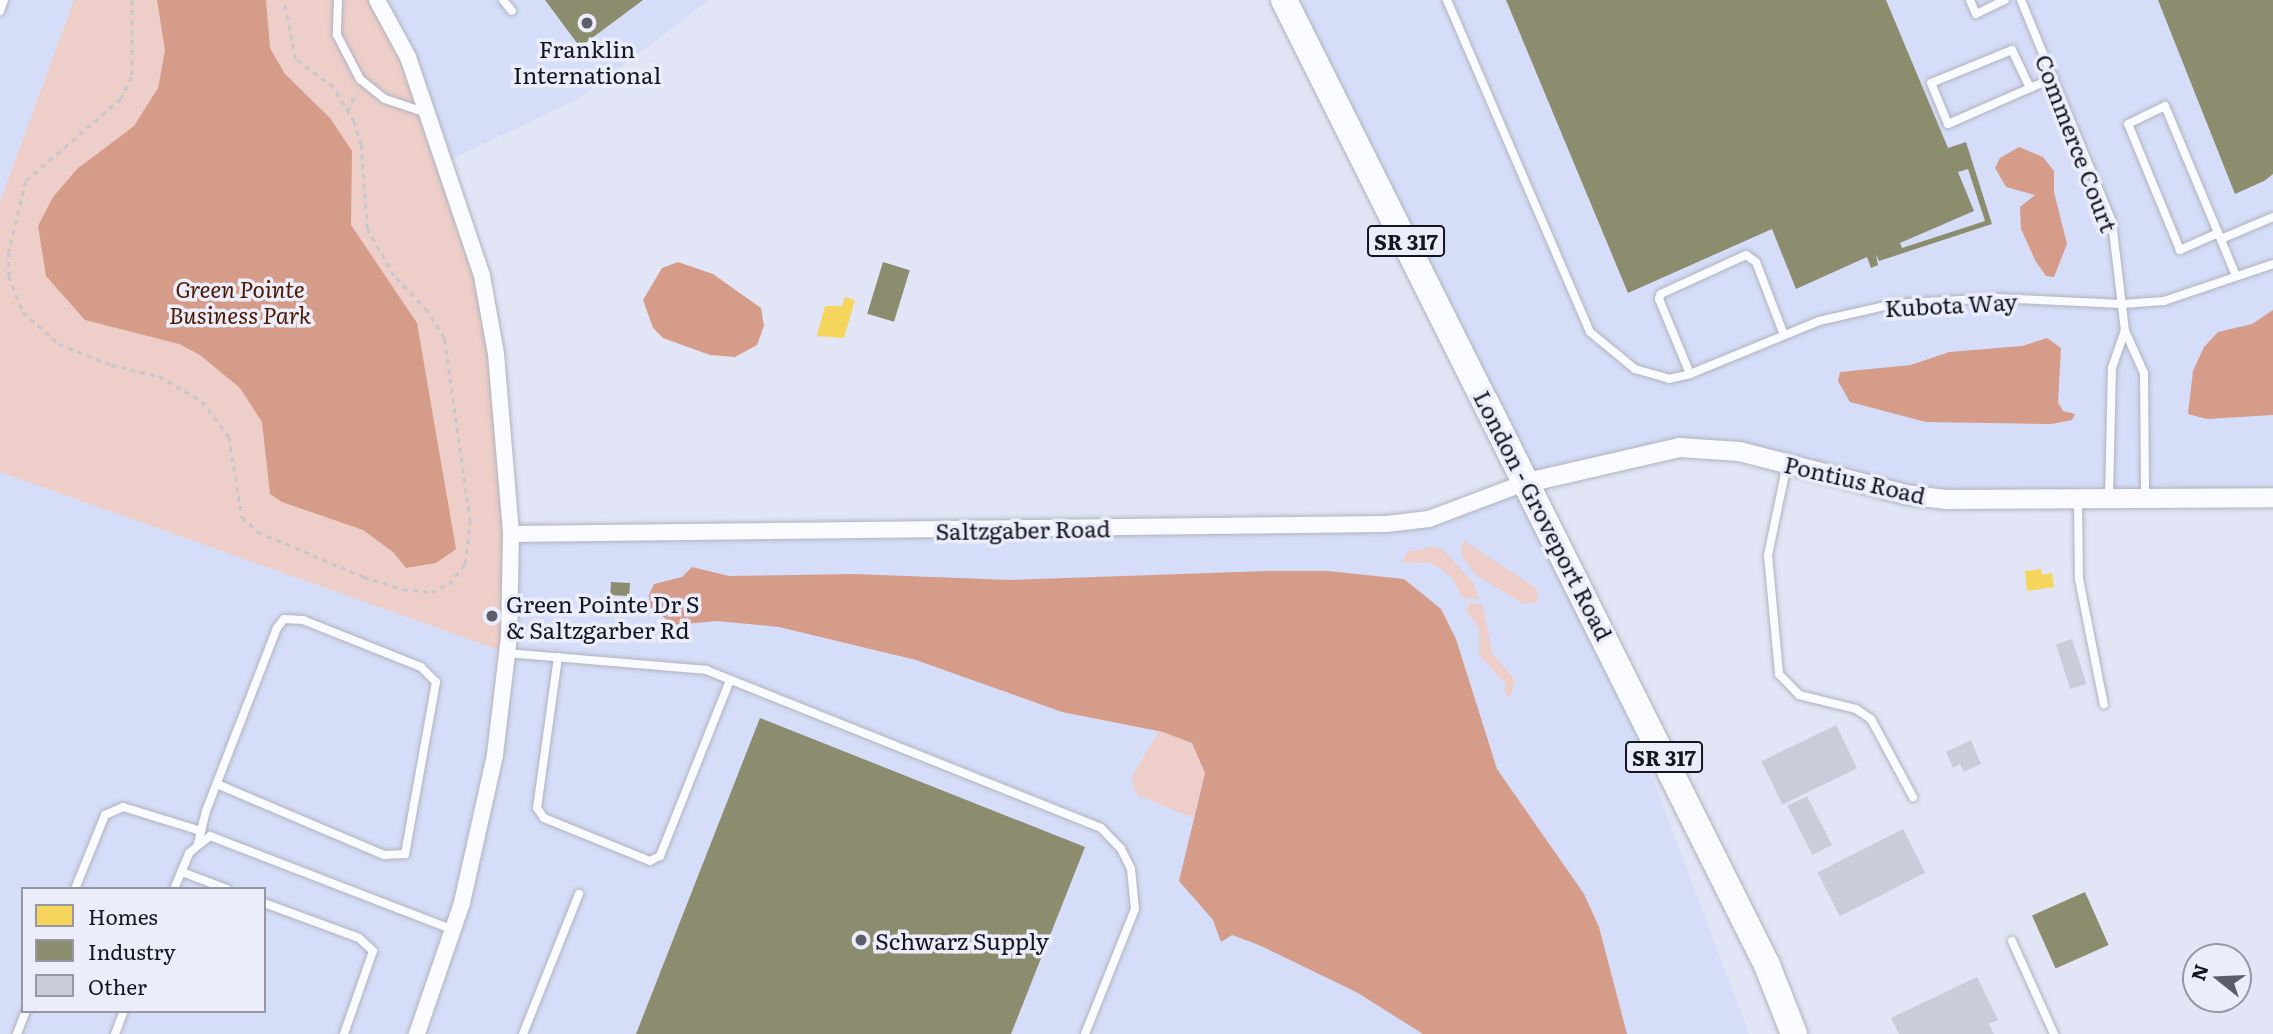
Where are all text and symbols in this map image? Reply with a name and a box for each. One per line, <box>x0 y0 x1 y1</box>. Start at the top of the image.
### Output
marker: Franklin International <box>579 15 595 31</box>
place label: Franklin International <box>513 34 661 88</box>
street label: Commerce Court <box>2030 50 2124 236</box>
road number: SR 317 <box>1366 224 1446 258</box>
park label: Green Pointe Business Park <box>169 274 311 328</box>
street label: Kubota Way <box>1884 287 2018 321</box>
street label: London - Groveport Road <box>1469 386 1619 644</box>
street label: Pontius Road <box>1782 449 1928 509</box>
street label: Saltzgaber Road <box>935 514 1111 544</box>
place label: Green Pointe Dr S & Saltzgarber Rd <box>506 589 699 643</box>
marker: Green Pointe Dr S & Saltzgarber Rd <box>484 608 500 624</box>
road number: SR 317 <box>1624 740 1704 774</box>
legend <box>21 887 266 1013</box>
text: Homes <box>88 900 158 931</box>
place label: Schwarz Supply <box>875 926 1049 954</box>
marker: Schwarz Supply <box>853 932 869 948</box>
text: Industry <box>88 935 176 966</box>
north arrow <box>2182 943 2252 1013</box>
text: N <box>2183 960 2215 984</box>
text: Other <box>88 970 147 1001</box>

